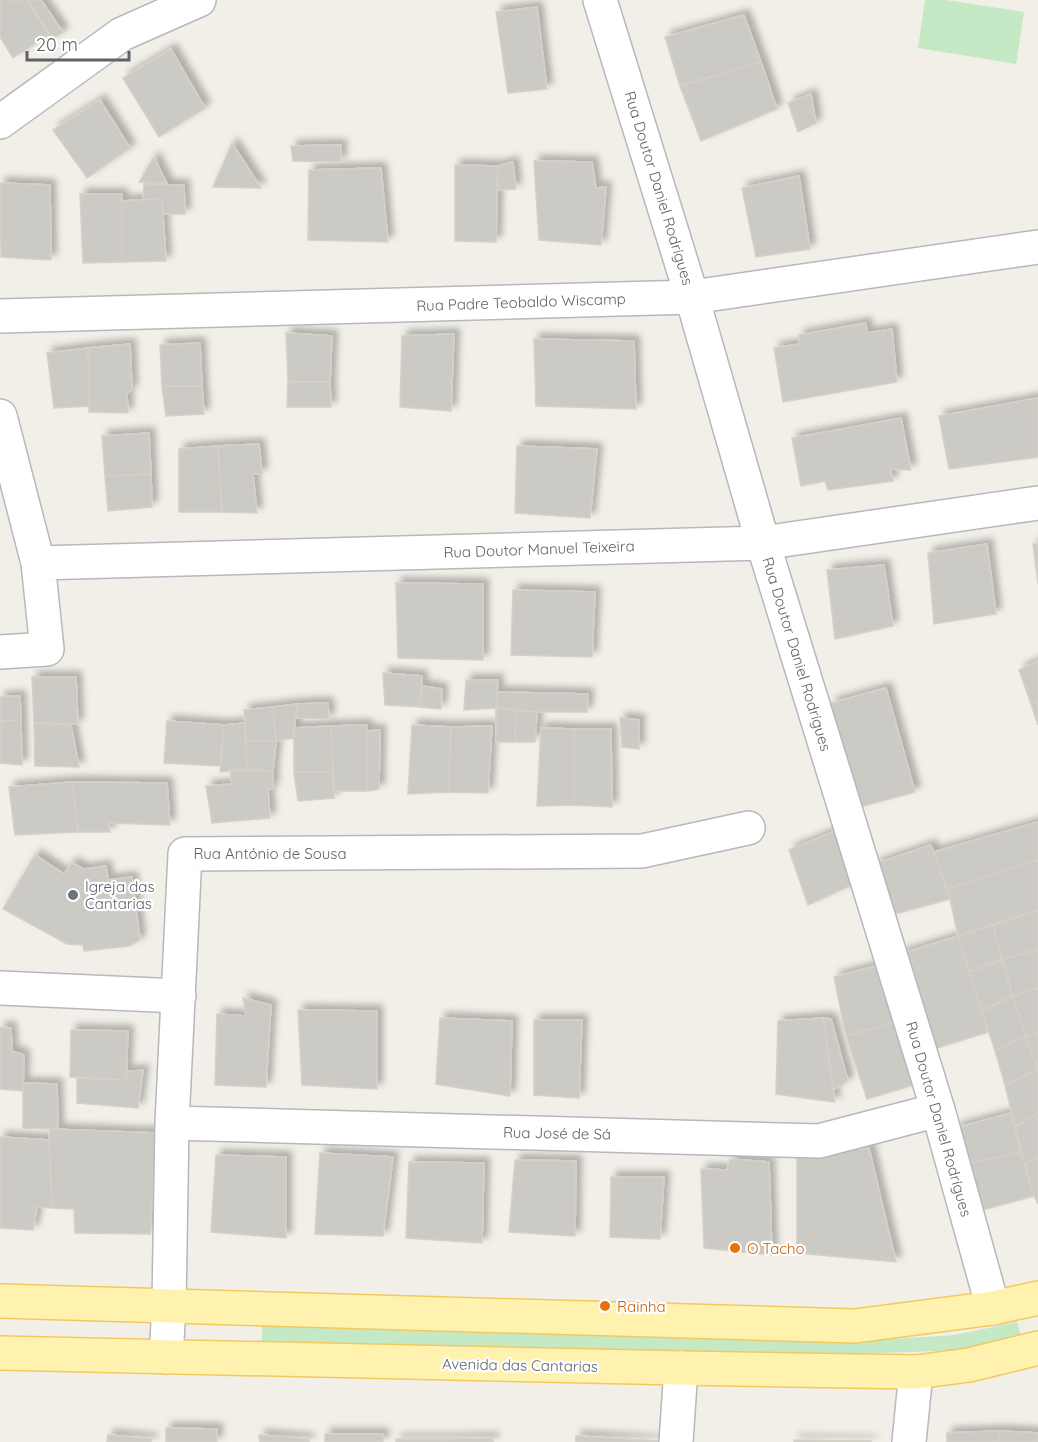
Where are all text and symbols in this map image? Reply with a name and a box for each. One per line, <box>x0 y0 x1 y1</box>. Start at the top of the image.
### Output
scale bar <box>27 24 129 62</box>
text: 20 m <box>36 33 78 56</box>
street label: Rua Doutor Daniel Rodrígues <box>620 89 698 287</box>
street label: Rua Padre Teobaldo Wiscamp <box>416 289 626 315</box>
street label: Rua Doutor Manuel Teixeira <box>443 536 635 562</box>
street label: Rua Doutor Daniel Rodrígues <box>758 555 836 753</box>
street label: Rua António de Sousa <box>193 844 347 863</box>
place label: Igreja das Cantarias <box>85 877 154 913</box>
marker: Igreja das Cantarias <box>66 888 80 902</box>
street label: Rua Doutor Daniel Rodrígues <box>902 1019 976 1219</box>
street label: Rua José de Sá <box>503 1123 611 1143</box>
place label: O Tacho <box>747 1239 805 1258</box>
marker: O Tacho <box>728 1241 742 1255</box>
place label: Rainha <box>617 1297 666 1316</box>
marker: Rainha <box>598 1299 612 1313</box>
street label: Avenida das Cantarias <box>442 1354 598 1376</box>

